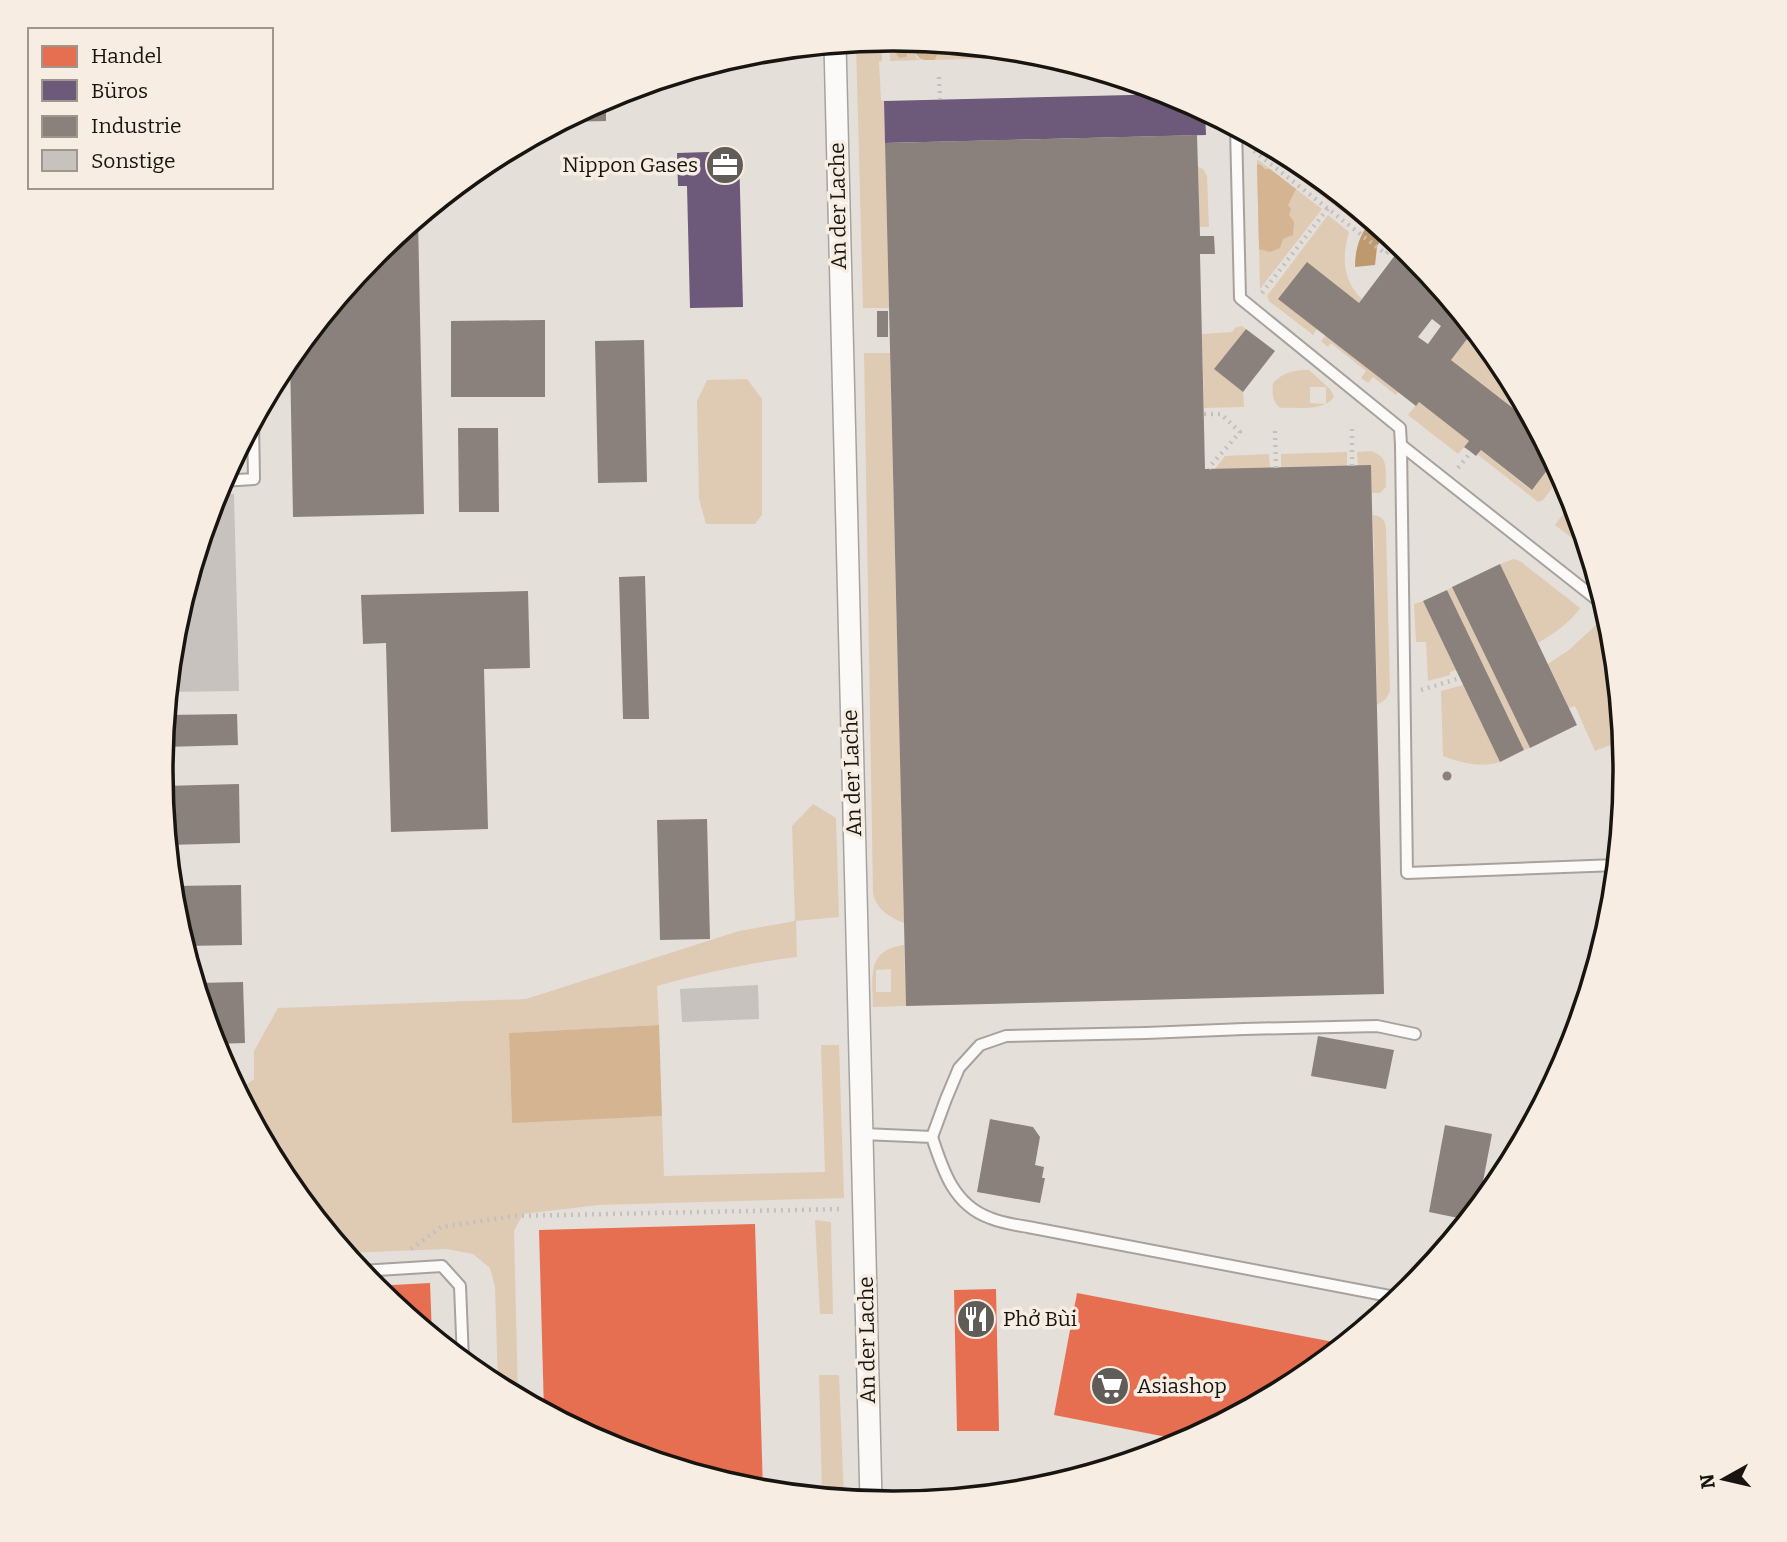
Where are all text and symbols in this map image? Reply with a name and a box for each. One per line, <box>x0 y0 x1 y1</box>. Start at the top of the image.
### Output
legend <box>28 28 273 189</box>
text: Handel <box>91 43 162 69</box>
text: Büros <box>91 78 148 104</box>
text: Industrie <box>91 113 182 139</box>
street label: An der Lache <box>824 142 852 270</box>
office icon: Nippon Gases <box>704 144 746 186</box>
text: Sonstige <box>91 148 176 174</box>
place label: Nippon Gases <box>562 152 698 178</box>
street label: An der Lache <box>837 709 867 837</box>
street label: An der Lache <box>853 1276 881 1404</box>
restaurant icon: Phở Bùi <box>955 1298 997 1340</box>
place label: Phở Bùi <box>1003 1306 1077 1332</box>
supermarket icon: Asiashop <box>1089 1365 1131 1407</box>
place label: Asiashop <box>1137 1373 1227 1399</box>
north arrow <box>1689 1444 1759 1514</box>
text: N <box>1695 1472 1720 1490</box>

